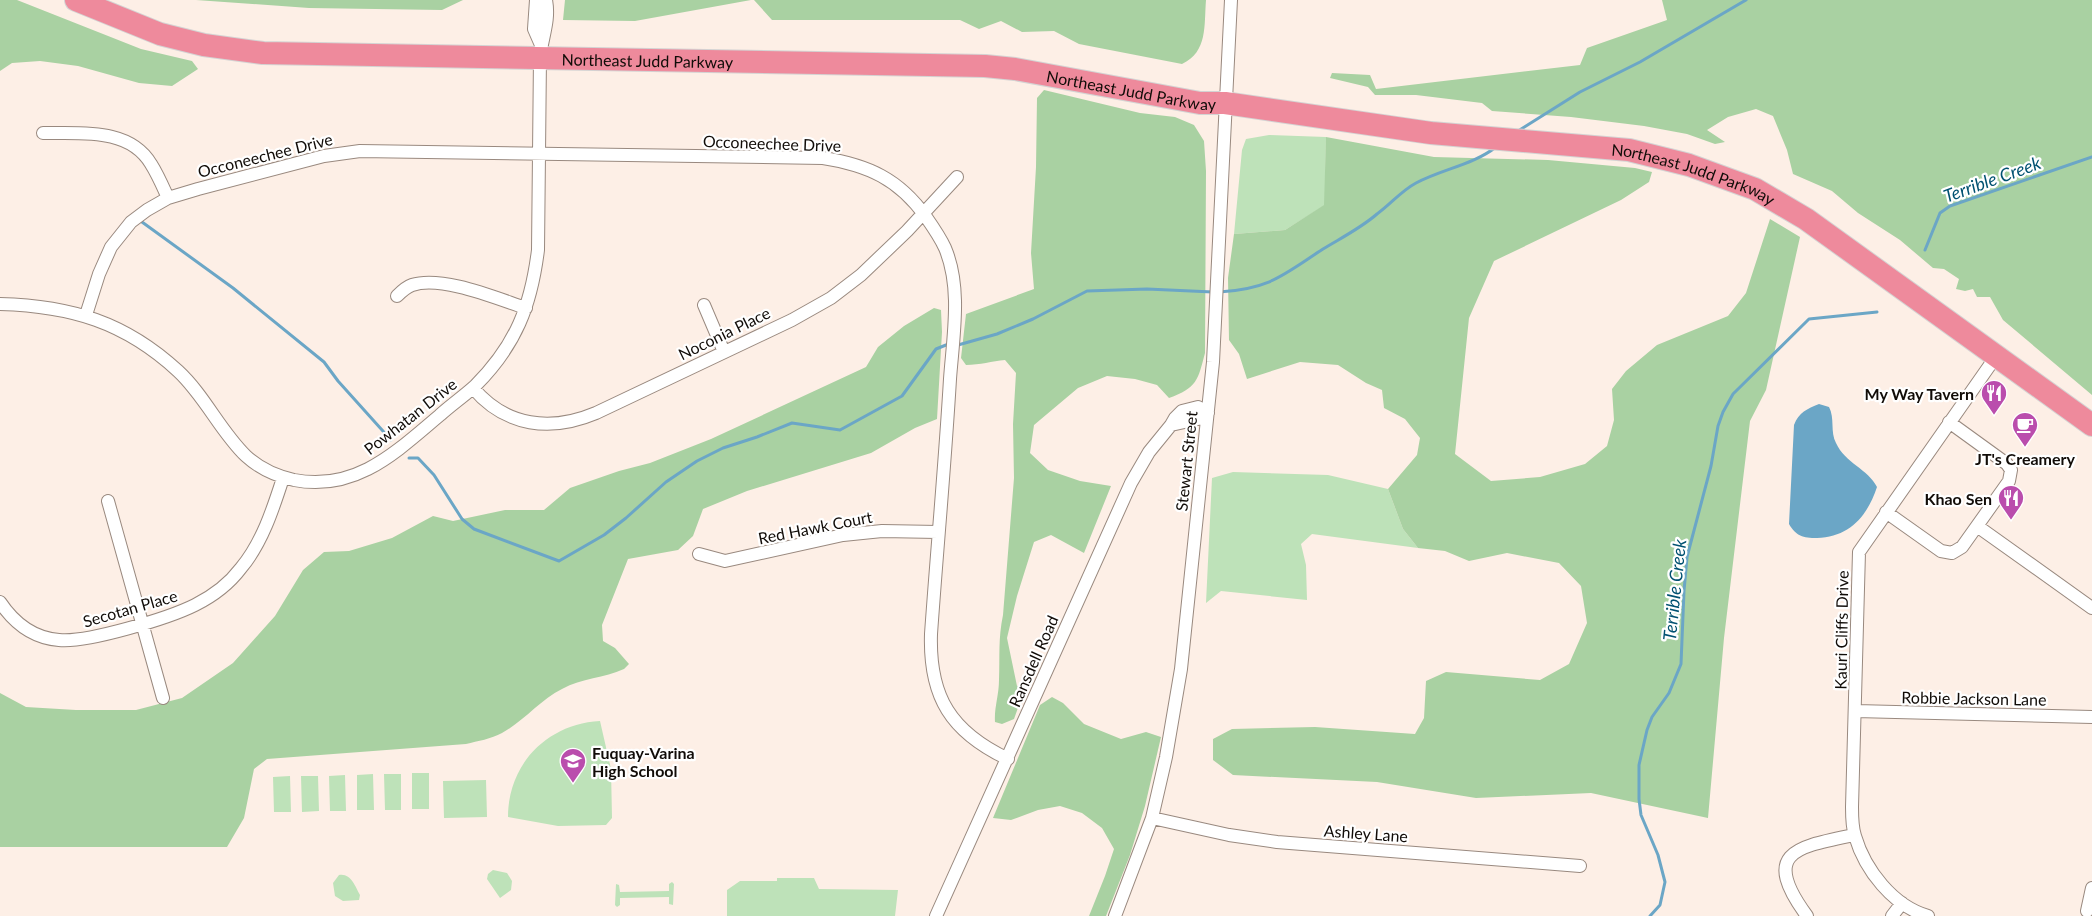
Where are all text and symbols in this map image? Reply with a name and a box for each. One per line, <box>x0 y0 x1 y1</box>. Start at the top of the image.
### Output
street label: Northeast Judd Parkway <box>561 49 734 71</box>
street label: Northeast Judd Parkway <box>1045 66 1217 113</box>
street label: Occoneechee Drive <box>196 129 334 181</box>
street label: Occoneechee Drive <box>703 131 841 155</box>
street label: Northeast Judd Parkway <box>1611 139 1779 209</box>
water label: Terrible Creek <box>1940 151 2044 207</box>
street label: Noconia Place <box>675 303 773 363</box>
street label: Powhatan Drive <box>360 374 460 458</box>
restaurant icon: My Way Tavern <box>1979 378 2009 416</box>
place label: My Way Tavern <box>1865 384 1974 403</box>
street label: Stewart Street <box>1171 410 1201 512</box>
cafe icon: JT's Creamery <box>2010 410 2040 448</box>
place label: JT's Creamery <box>1975 449 2076 468</box>
restaurant icon: Khao Sen <box>1996 483 2026 521</box>
place label: Khao Sen <box>1924 489 1992 508</box>
street label: Red Hawk Court <box>756 507 874 547</box>
water label: Terrible Creek <box>1658 538 1690 642</box>
street label: Kauri Cliffs Drive <box>1830 570 1852 690</box>
street label: Secotan Place <box>81 585 179 631</box>
street label: Ransdell Road <box>1004 612 1062 710</box>
street label: Robbie Jackson Lane <box>1901 687 2047 709</box>
place label: Fuquay-Varina High School <box>592 743 695 780</box>
school or university icon: Fuquay-Varina High School <box>558 746 588 784</box>
street label: Ashley Lane <box>1323 821 1409 845</box>

